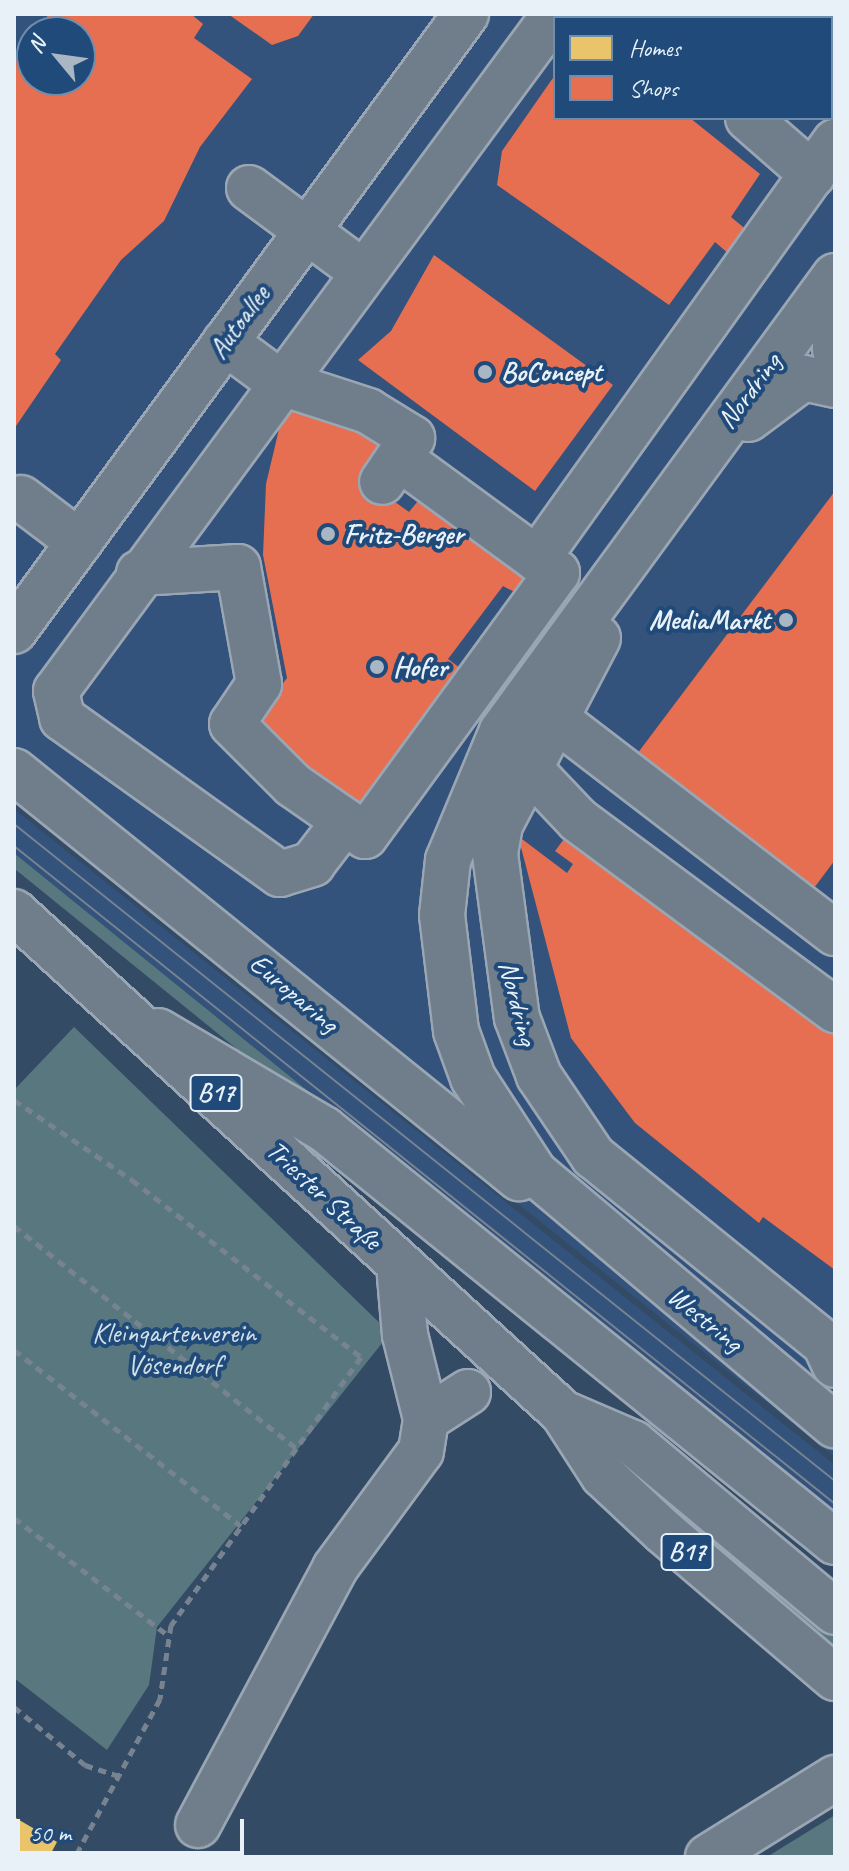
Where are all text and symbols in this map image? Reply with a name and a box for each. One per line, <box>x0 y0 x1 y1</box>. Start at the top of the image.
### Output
north arrow <box>16 16 96 96</box>
legend <box>553 16 833 120</box>
text: N <box>21 33 52 58</box>
text: Homes <box>629 33 680 63</box>
text: Shops <box>629 73 678 103</box>
street label: Autoallee <box>201 279 277 365</box>
street label: Nordring <box>710 347 788 435</box>
place label: BoConcept <box>501 355 602 389</box>
marker: BoConcept <box>476 363 494 381</box>
place label: Fritz-Berger <box>344 517 463 551</box>
marker: Fritz-Berger <box>319 525 337 543</box>
place label: MediaMarkt <box>649 603 770 637</box>
marker: MediaMarkt <box>777 611 795 629</box>
place label: Hofer <box>393 650 447 684</box>
marker: Hofer <box>368 658 386 676</box>
street label: Europaring <box>243 946 345 1040</box>
street label: Nordring <box>491 957 545 1049</box>
road number: B17 <box>188 1071 244 1115</box>
street label: Triester Straße <box>259 1133 389 1257</box>
street label: Westring <box>661 1279 749 1359</box>
park label: Kleingartenverein Vösendorf <box>92 1316 256 1382</box>
road number: B17 <box>659 1530 715 1574</box>
scale bar <box>20 1803 248 1853</box>
text: 50 m <box>30 1818 71 1848</box>

